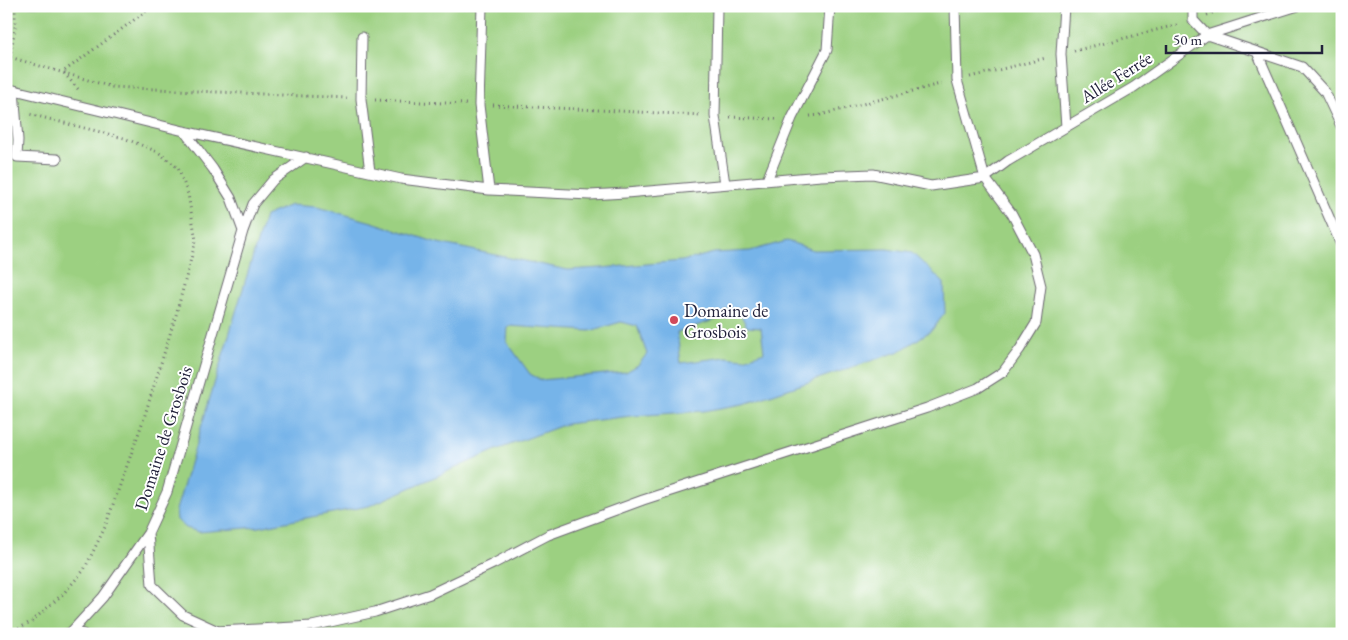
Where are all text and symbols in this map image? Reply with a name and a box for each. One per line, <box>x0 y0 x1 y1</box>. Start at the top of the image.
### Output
scale bar <box>1166 22 1322 54</box>
text: 50 m <box>1173 30 1202 49</box>
street label: Allée Ferrée <box>1075 46 1156 109</box>
place label: Domaine de Grosbois <box>684 299 768 343</box>
marker: Domaine de Grosbois <box>668 314 680 326</box>
street label: Domaine de Grosbois <box>129 363 197 513</box>

